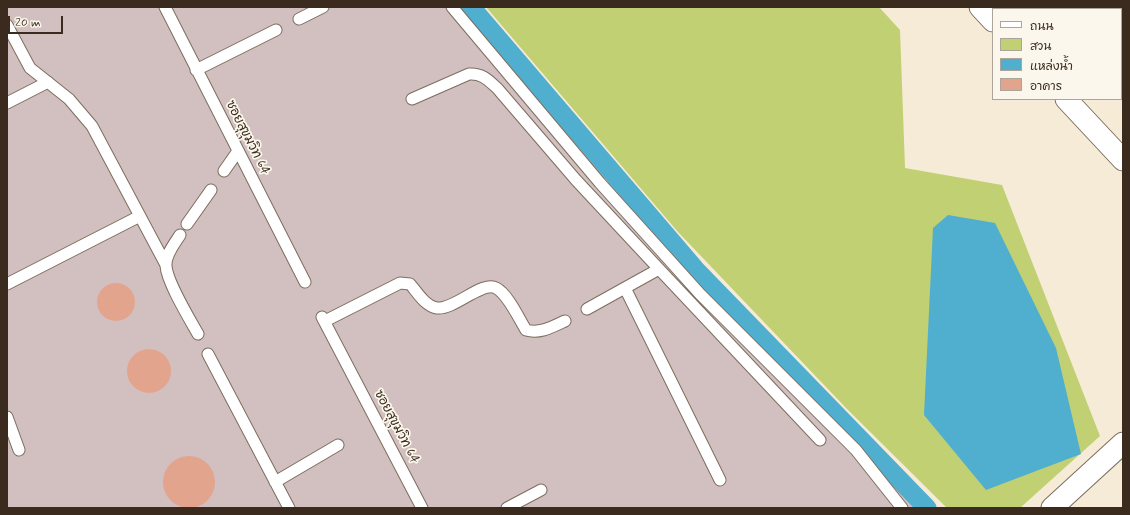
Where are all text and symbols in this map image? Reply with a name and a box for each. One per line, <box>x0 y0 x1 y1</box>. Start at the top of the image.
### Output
scale bar <box>10 8 65 34</box>
legend <box>992 8 1122 100</box>
text: 20 m <box>15 15 41 31</box>
text: ถนน <box>1030 19 1054 35</box>
text: สวน <box>1030 39 1051 55</box>
text: แหล่งน้ำ <box>1030 59 1073 75</box>
text: อาคาร <box>1030 79 1062 95</box>
street label: ซอยสุขุมวิท 64 <box>222 98 272 178</box>
street label: ซอยสุขุมวิท 64 <box>370 387 422 467</box>

